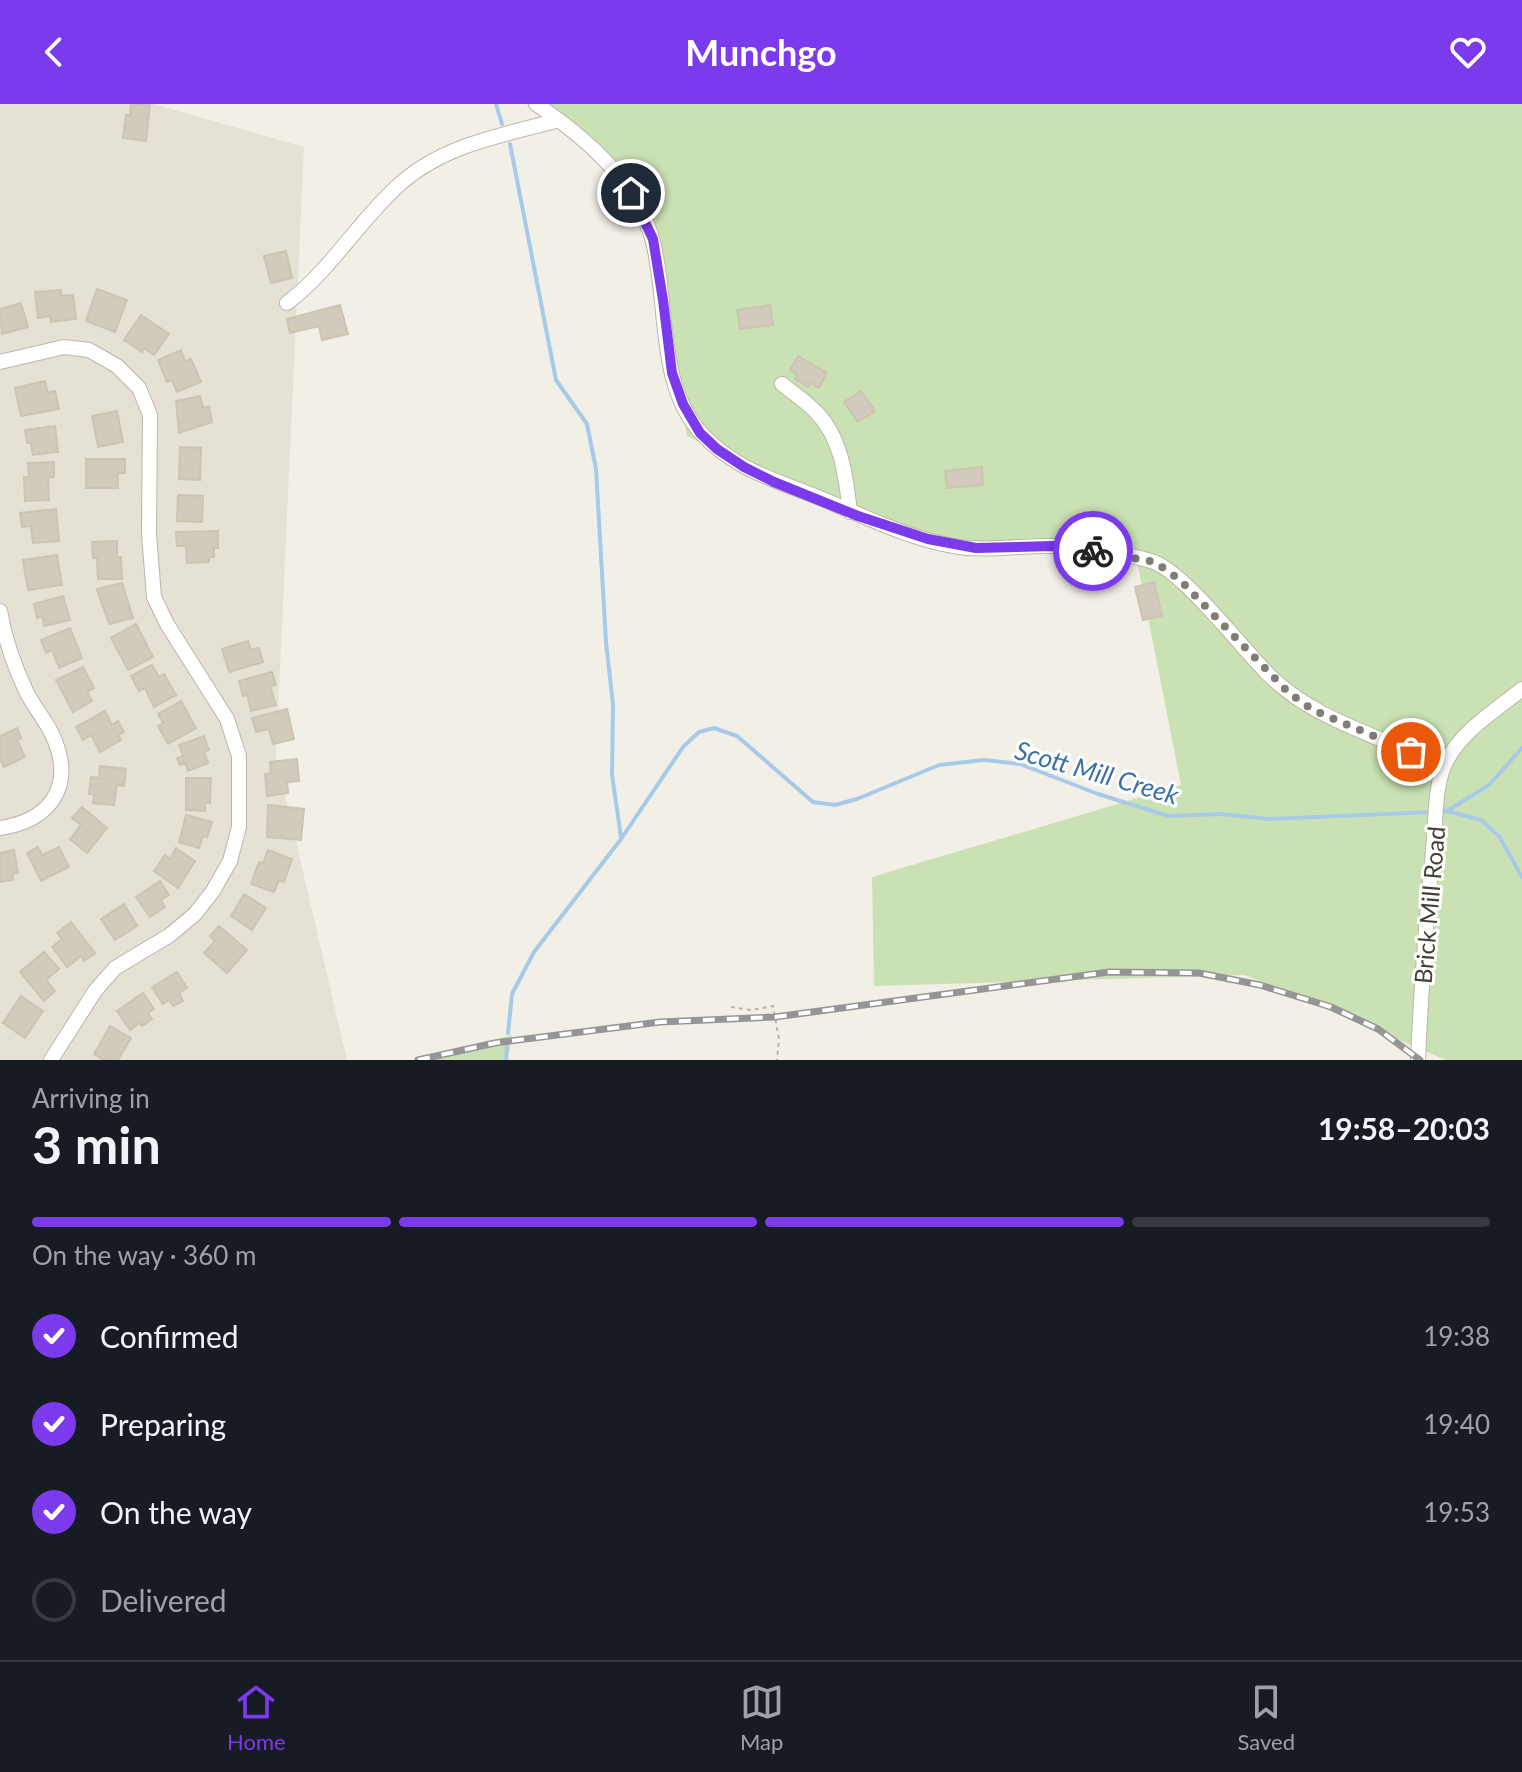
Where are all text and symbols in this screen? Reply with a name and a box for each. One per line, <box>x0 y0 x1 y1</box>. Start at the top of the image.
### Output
icon: back <box>32 30 76 74</box>
text: Munchgo <box>685 30 837 74</box>
icon: heart <box>1446 30 1490 74</box>
pin <box>597 159 665 227</box>
icon: home <box>609 171 653 215</box>
courier <box>1053 511 1133 591</box>
icon: bike <box>1071 529 1115 573</box>
pin <box>1377 718 1445 786</box>
icon: bag <box>1389 730 1433 774</box>
water label: Scott Mill Creek <box>1012 733 1183 811</box>
street label: Brick Mill Road <box>1408 825 1450 985</box>
text: Arriving in <box>32 1082 150 1114</box>
text: 19:58–20:03 <box>1318 1110 1490 1146</box>
text: 3 min <box>32 1113 161 1175</box>
text: On the way · 360 m <box>32 1239 256 1271</box>
icon: check <box>32 1314 76 1358</box>
text: Confirmed <box>100 1318 239 1354</box>
text: 19:38 <box>1423 1320 1490 1352</box>
icon: check <box>32 1402 76 1446</box>
text: Preparing <box>100 1406 226 1442</box>
text: 19:40 <box>1423 1408 1490 1440</box>
icon: check <box>32 1490 76 1534</box>
text: On the way <box>100 1494 252 1530</box>
text: 19:53 <box>1423 1496 1490 1528</box>
text: Delivered <box>100 1582 227 1618</box>
tab: Home <box>227 1680 286 1755</box>
tab: Map <box>740 1680 784 1755</box>
tab: Saved <box>1238 1680 1295 1755</box>

